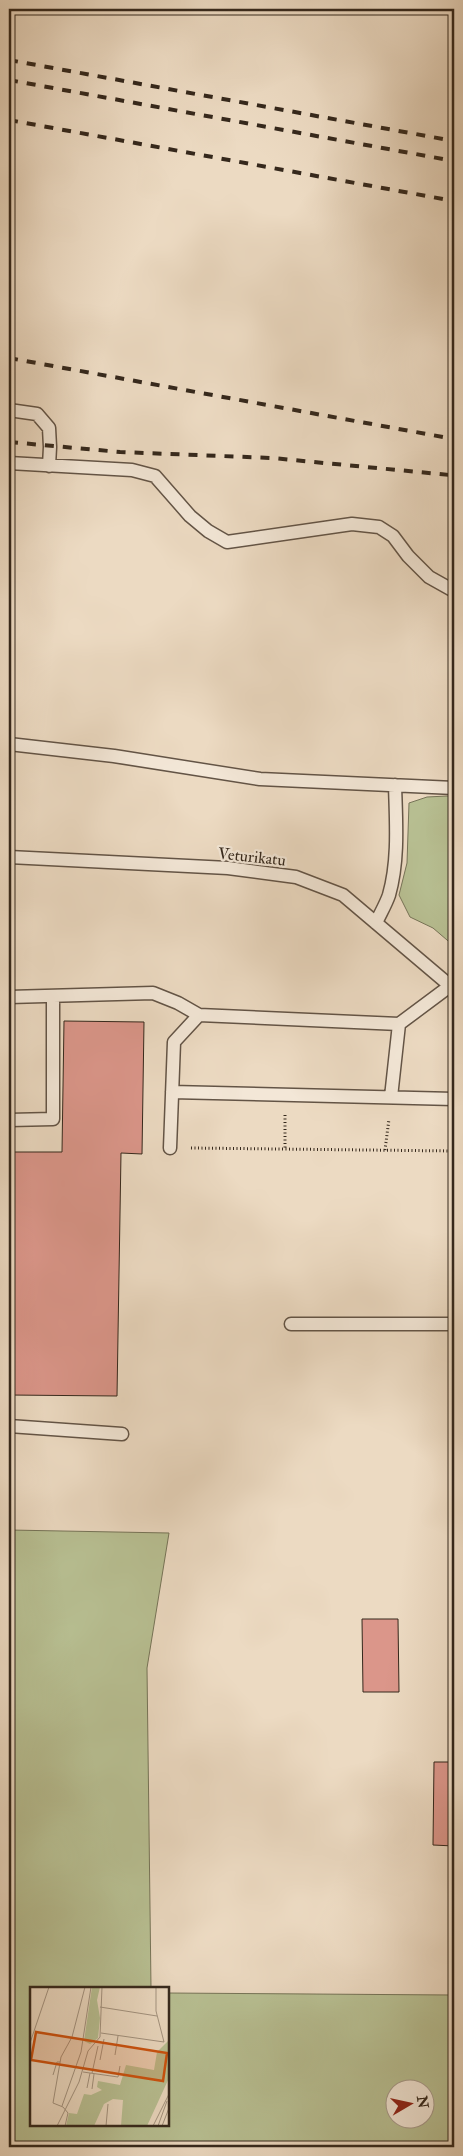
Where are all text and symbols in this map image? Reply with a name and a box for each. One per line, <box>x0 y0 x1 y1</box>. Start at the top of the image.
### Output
street label: Veturikatu <box>217 843 287 870</box>
inset map <box>30 1987 169 2126</box>
north arrow <box>386 2078 436 2128</box>
text: N <box>413 2094 432 2110</box>

